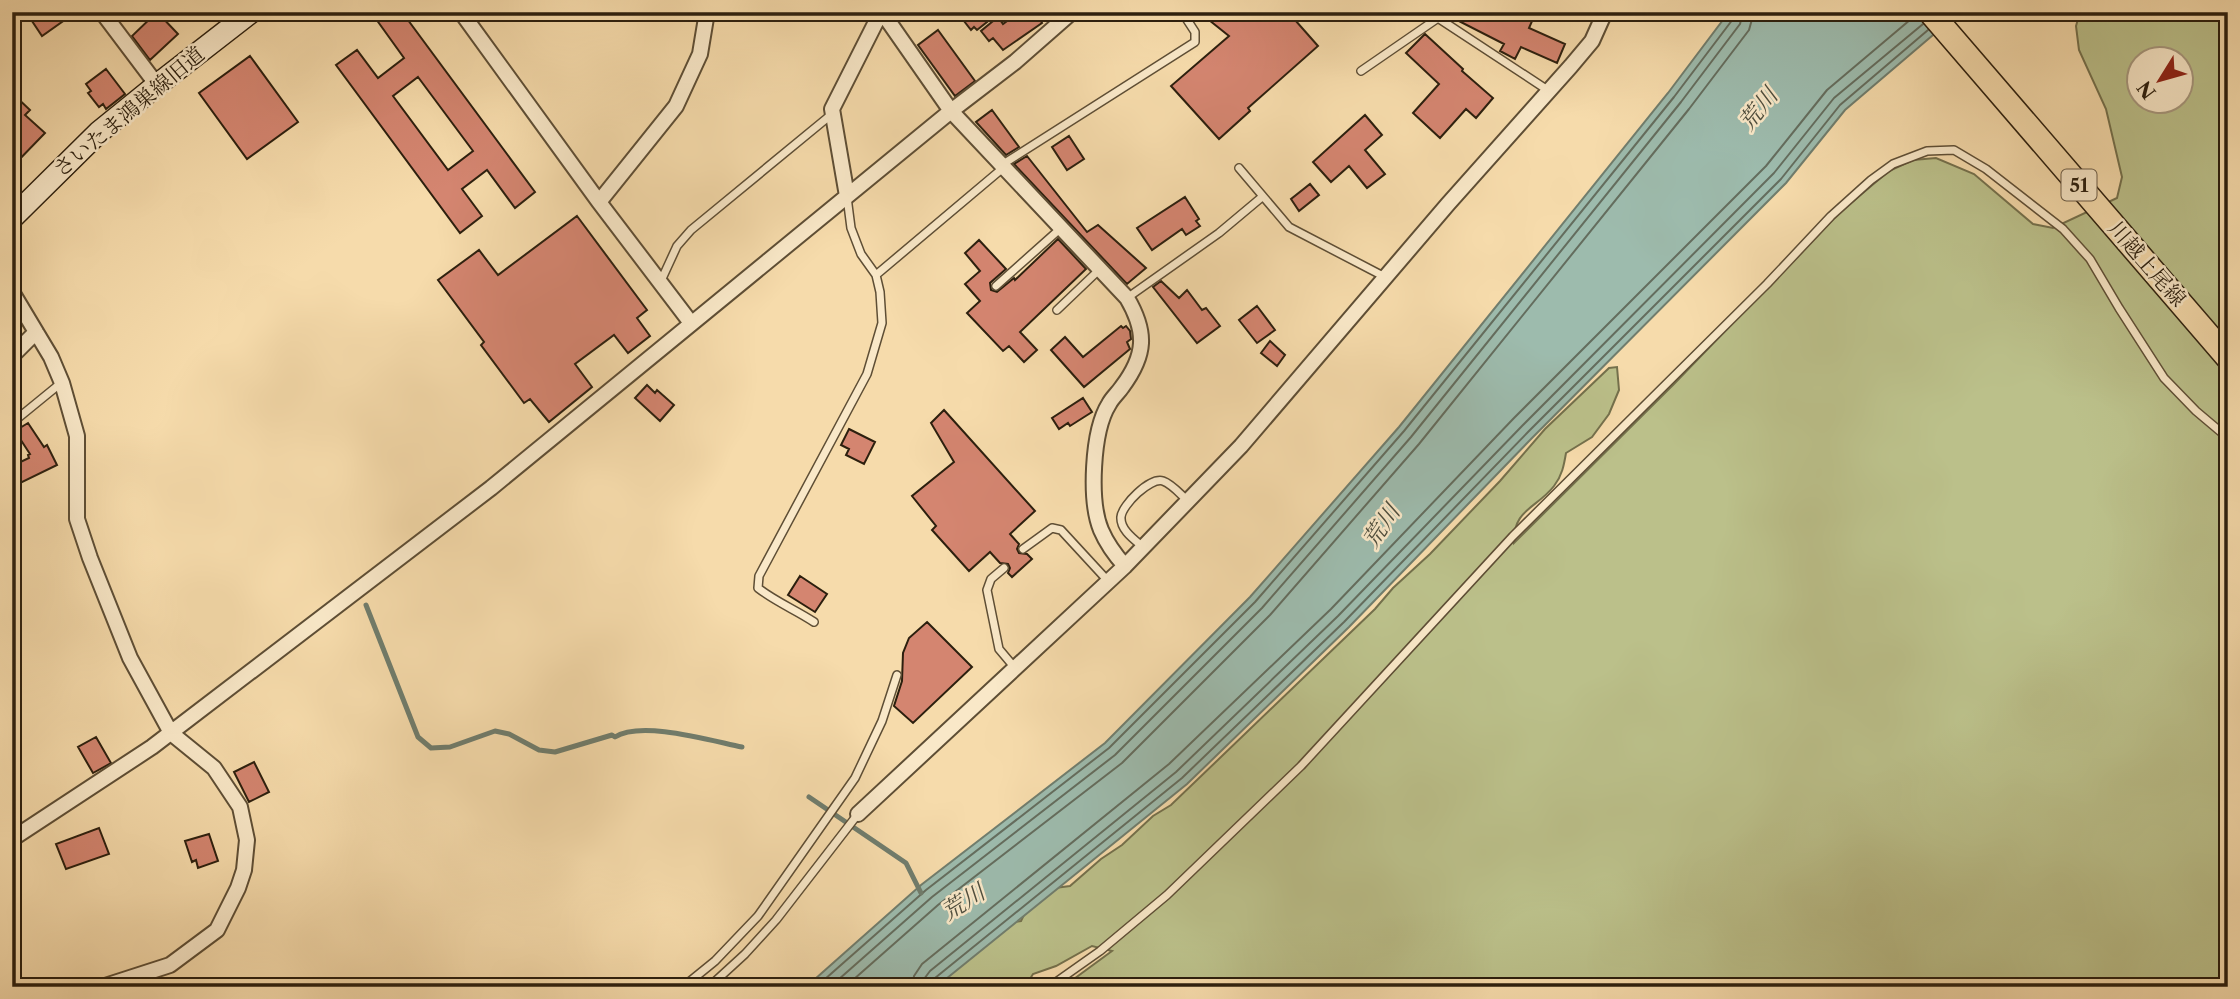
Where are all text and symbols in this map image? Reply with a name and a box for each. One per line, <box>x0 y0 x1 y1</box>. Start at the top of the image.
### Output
street label: さいたま鴻巣線旧道 <box>48 41 209 182</box>
north arrow <box>2124 46 2194 116</box>
text: N <box>2133 76 2161 103</box>
water label: 荒川 <box>1733 80 1785 136</box>
road number: 51 <box>2062 169 2096 200</box>
street label: 川越上尾線 <box>2104 216 2191 311</box>
water label: 荒川 <box>1357 497 1407 553</box>
water label: 荒川 <box>936 876 992 926</box>

